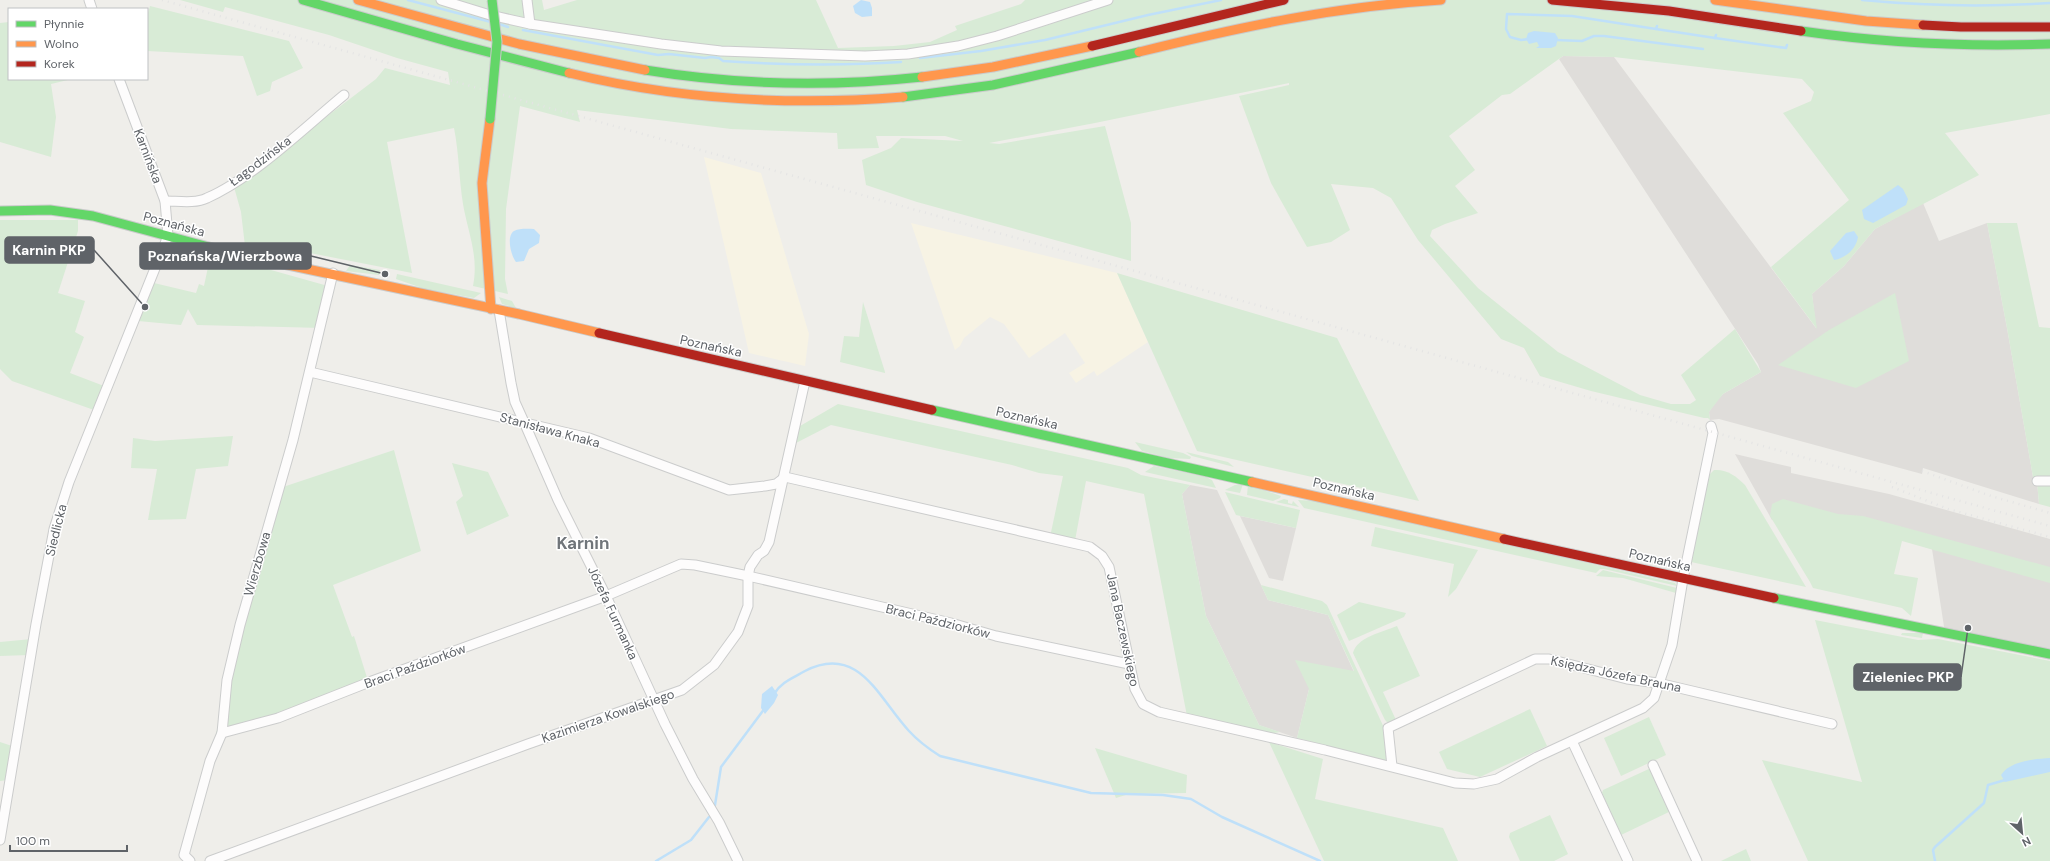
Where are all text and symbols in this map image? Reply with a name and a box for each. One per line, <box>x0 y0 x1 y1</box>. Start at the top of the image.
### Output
legend <box>8 8 148 80</box>
text: Płynnie <box>44 16 84 32</box>
text: Wolno <box>44 36 79 52</box>
text: Korek <box>44 56 75 72</box>
street label: Karnińska <box>130 126 166 186</box>
street label: Łagodzińska <box>225 132 295 190</box>
street label: Poznańska <box>141 208 207 240</box>
callout: Karnin PKP <box>5 237 94 263</box>
text: Karnin PKP <box>12 241 86 259</box>
callout: Poznańska/Wierzbowa <box>140 243 311 269</box>
text: Poznańska/Wierzbowa <box>148 247 302 265</box>
street label: Poznańska <box>678 331 744 361</box>
street label: Poznańska <box>994 403 1060 433</box>
street label: Stanisława Knaka <box>498 408 602 452</box>
street label: Poznańska <box>1311 474 1377 504</box>
street label: Siedlicka <box>41 502 71 558</box>
street label: Wierzbowa <box>240 530 274 598</box>
district label: Karnin <box>556 532 610 554</box>
street label: Poznańska <box>1627 545 1693 575</box>
street label: Józefa Furmanka <box>584 564 642 662</box>
street label: Jana Baczewskiego <box>1103 572 1143 688</box>
street label: Braci Paździorków <box>884 600 992 642</box>
street label: Braci Paździorków <box>362 640 468 692</box>
street label: Księdza Józefa Brauna <box>1549 652 1683 696</box>
callout: Zieleniec PKP <box>1854 664 1961 690</box>
text: Zieleniec PKP <box>1862 668 1954 686</box>
street label: Kazimierza Kowalskiego <box>539 685 677 747</box>
north arrow <box>2002 813 2042 853</box>
scale bar <box>10 827 127 853</box>
text: 100 m <box>16 833 50 849</box>
text: N <box>2020 834 2033 850</box>

